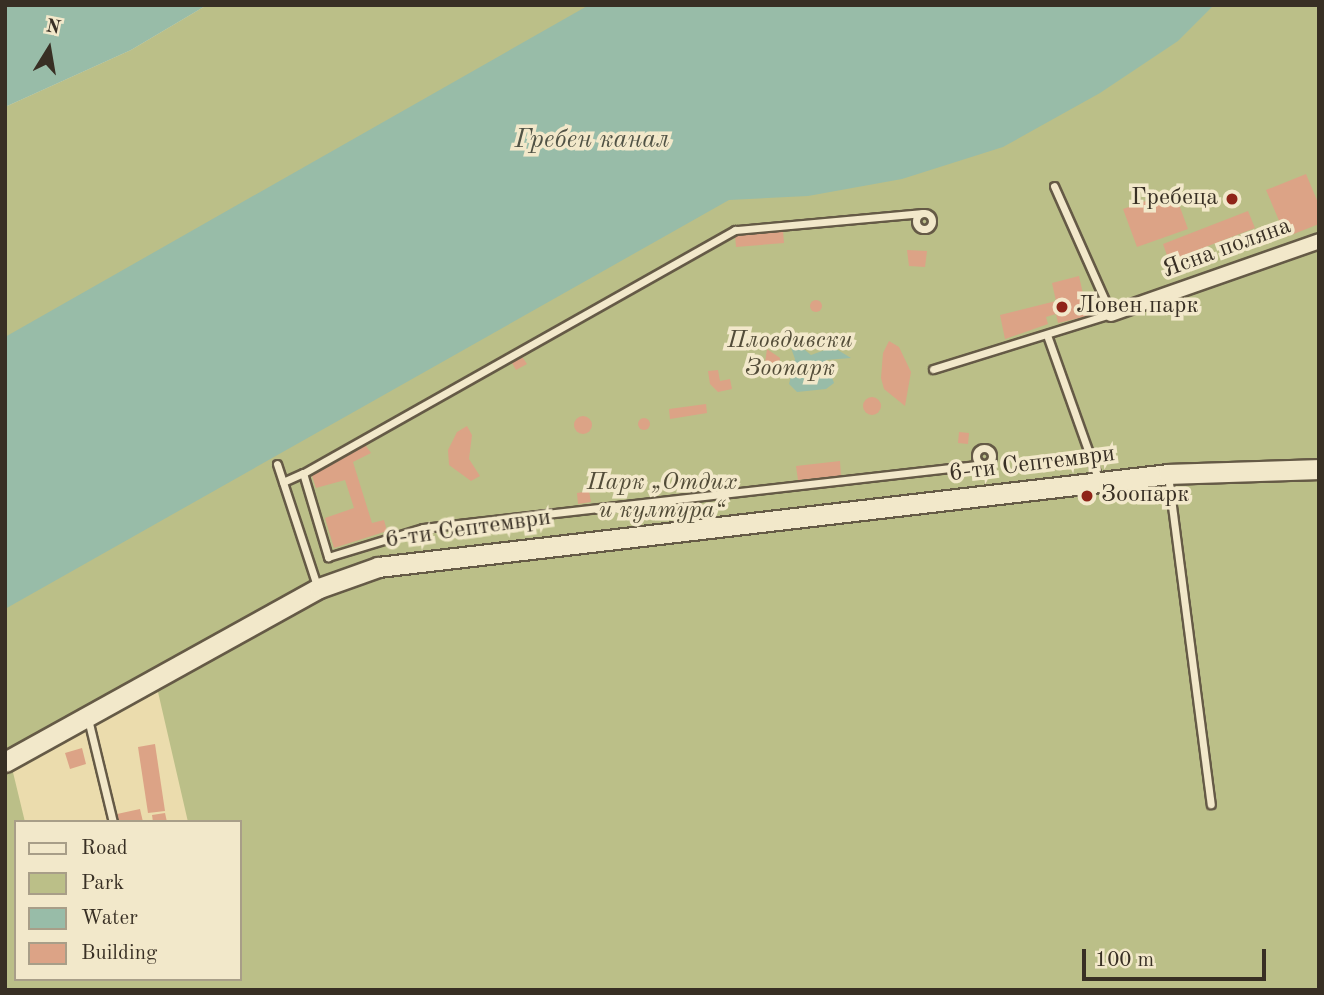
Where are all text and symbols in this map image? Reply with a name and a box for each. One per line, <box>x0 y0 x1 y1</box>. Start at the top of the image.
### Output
north arrow <box>14 14 84 84</box>
text: N <box>44 17 62 39</box>
water label: Гребен канал <box>514 125 670 157</box>
place label: Гребеца <box>1131 185 1218 213</box>
marker: Гребеца <box>1224 191 1240 207</box>
street label: Ясна поляна <box>1159 212 1295 286</box>
place label: Ловен парк <box>1076 293 1198 321</box>
marker: Ловен парк <box>1054 299 1070 315</box>
park label: Пловдивски Зоопарк <box>727 328 853 384</box>
street label: 6-ти Септември <box>947 441 1117 489</box>
park label: Парк „Отдих и култура“ <box>587 470 737 526</box>
place label: Зоопарк <box>1101 482 1189 510</box>
marker: Зоопарк <box>1079 488 1095 504</box>
street label: 6-ти Септември <box>383 504 553 556</box>
legend <box>14 820 242 981</box>
text: Road <box>81 838 128 859</box>
text: Park <box>81 873 124 894</box>
text: Water <box>81 908 138 929</box>
scale bar <box>1086 936 1270 980</box>
text: Building <box>81 943 157 964</box>
text: 100 m <box>1095 950 1154 971</box>

